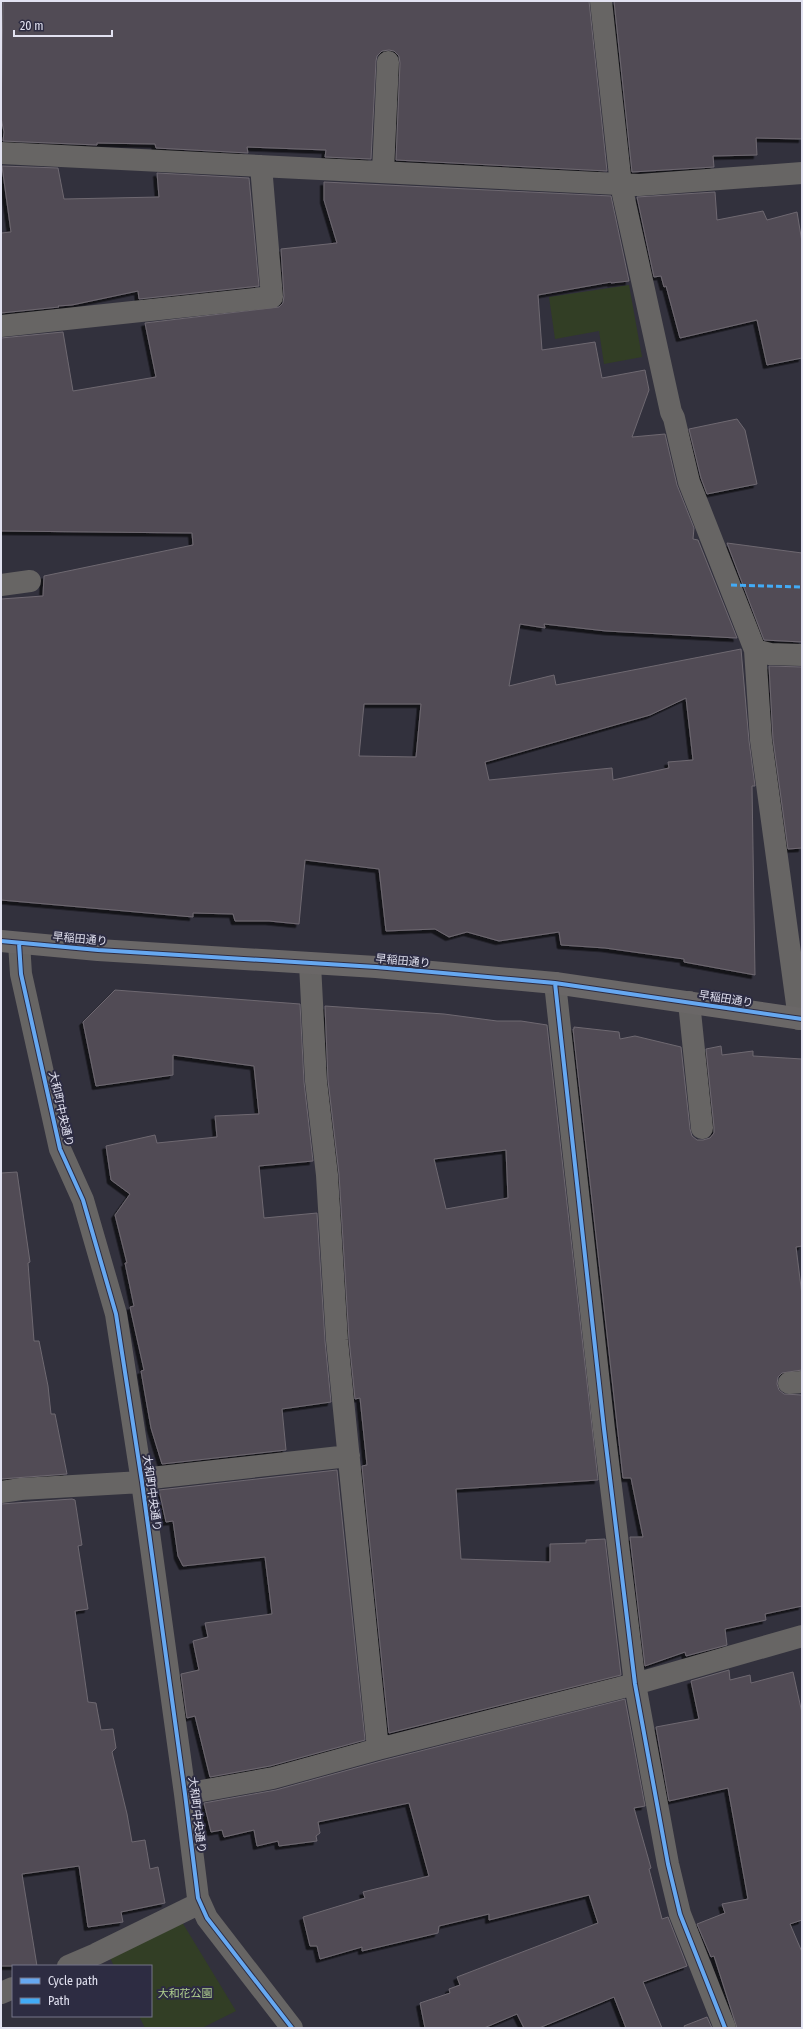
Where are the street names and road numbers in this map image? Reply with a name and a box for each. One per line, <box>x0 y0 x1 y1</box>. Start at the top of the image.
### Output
street label: 早稲田通り <box>52 930 108 948</box>
street label: 早稲田通り <box>375 952 431 970</box>
street label: 早稲田通り <box>698 988 754 1010</box>
street label: 大和町中央通り <box>46 1070 76 1148</box>
street label: 大和町中央通り <box>140 1454 164 1532</box>
street label: 大和町中央通り <box>186 1776 208 1854</box>

